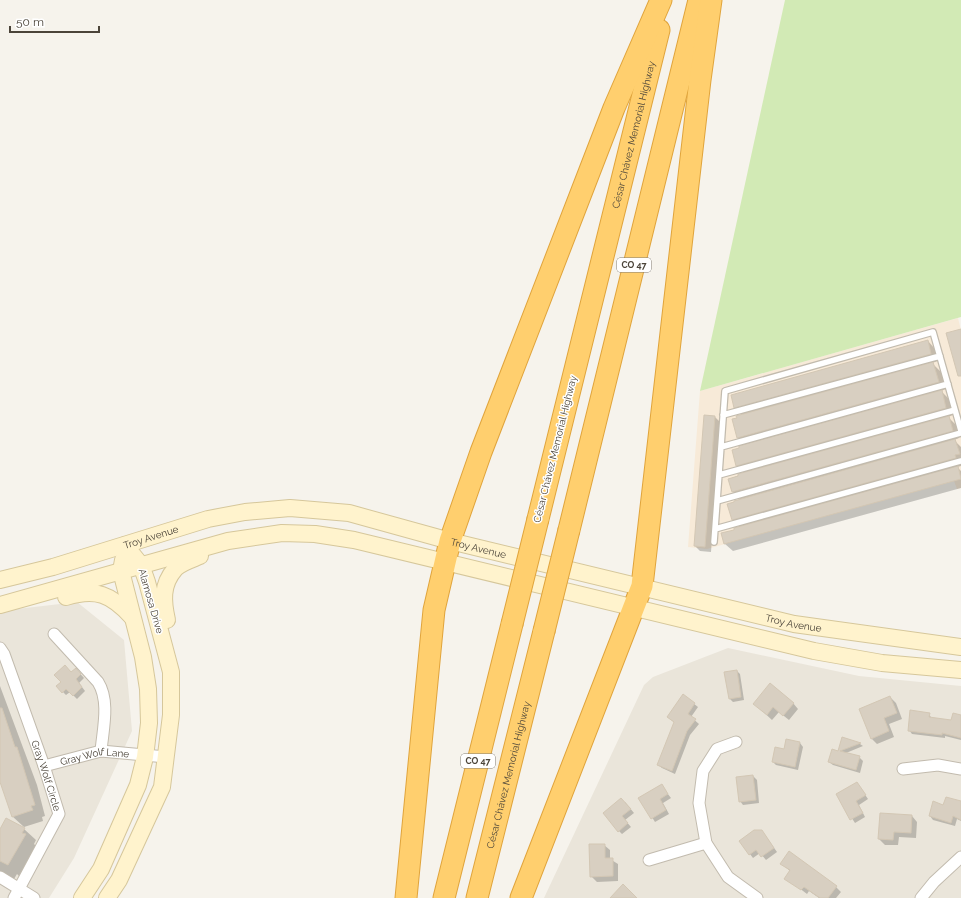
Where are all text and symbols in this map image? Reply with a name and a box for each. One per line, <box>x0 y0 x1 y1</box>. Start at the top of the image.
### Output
scale bar <box>10 8 99 34</box>
text: 50 m <box>16 15 44 29</box>
street label: César Chávez Memorial Highway <box>610 59 657 209</box>
road number: CO 47 <box>617 258 651 272</box>
street label: César Chávez Memorial Highway <box>531 374 579 524</box>
street label: Troy Avenue <box>122 523 180 550</box>
street label: Troy Avenue <box>450 536 508 560</box>
street label: Alamosa Drive <box>137 567 166 635</box>
street label: Troy Avenue <box>765 612 822 633</box>
street label: César Chávez Memorial Highway <box>484 699 532 850</box>
street label: Gray Wolf Circle <box>30 739 63 812</box>
street label: Gray Wolf Lane <box>59 745 130 767</box>
road number: CO 47 <box>461 754 495 768</box>

